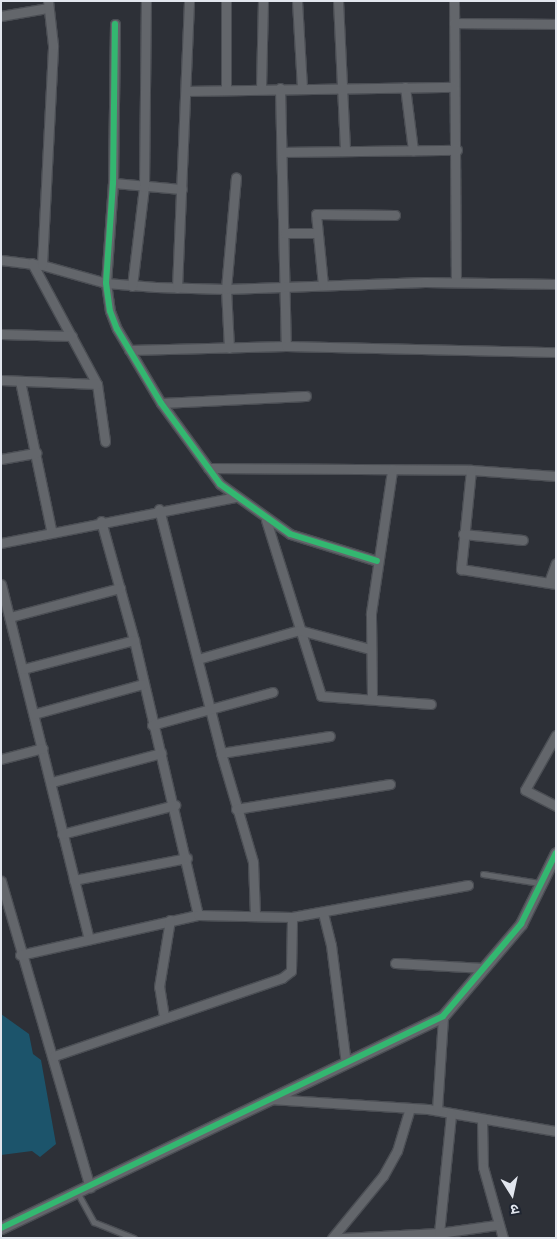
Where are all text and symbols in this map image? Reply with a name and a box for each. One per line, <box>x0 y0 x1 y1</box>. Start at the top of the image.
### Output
north arrow <box>487 1169 537 1219</box>
text: उ <box>509 1200 520 1218</box>

